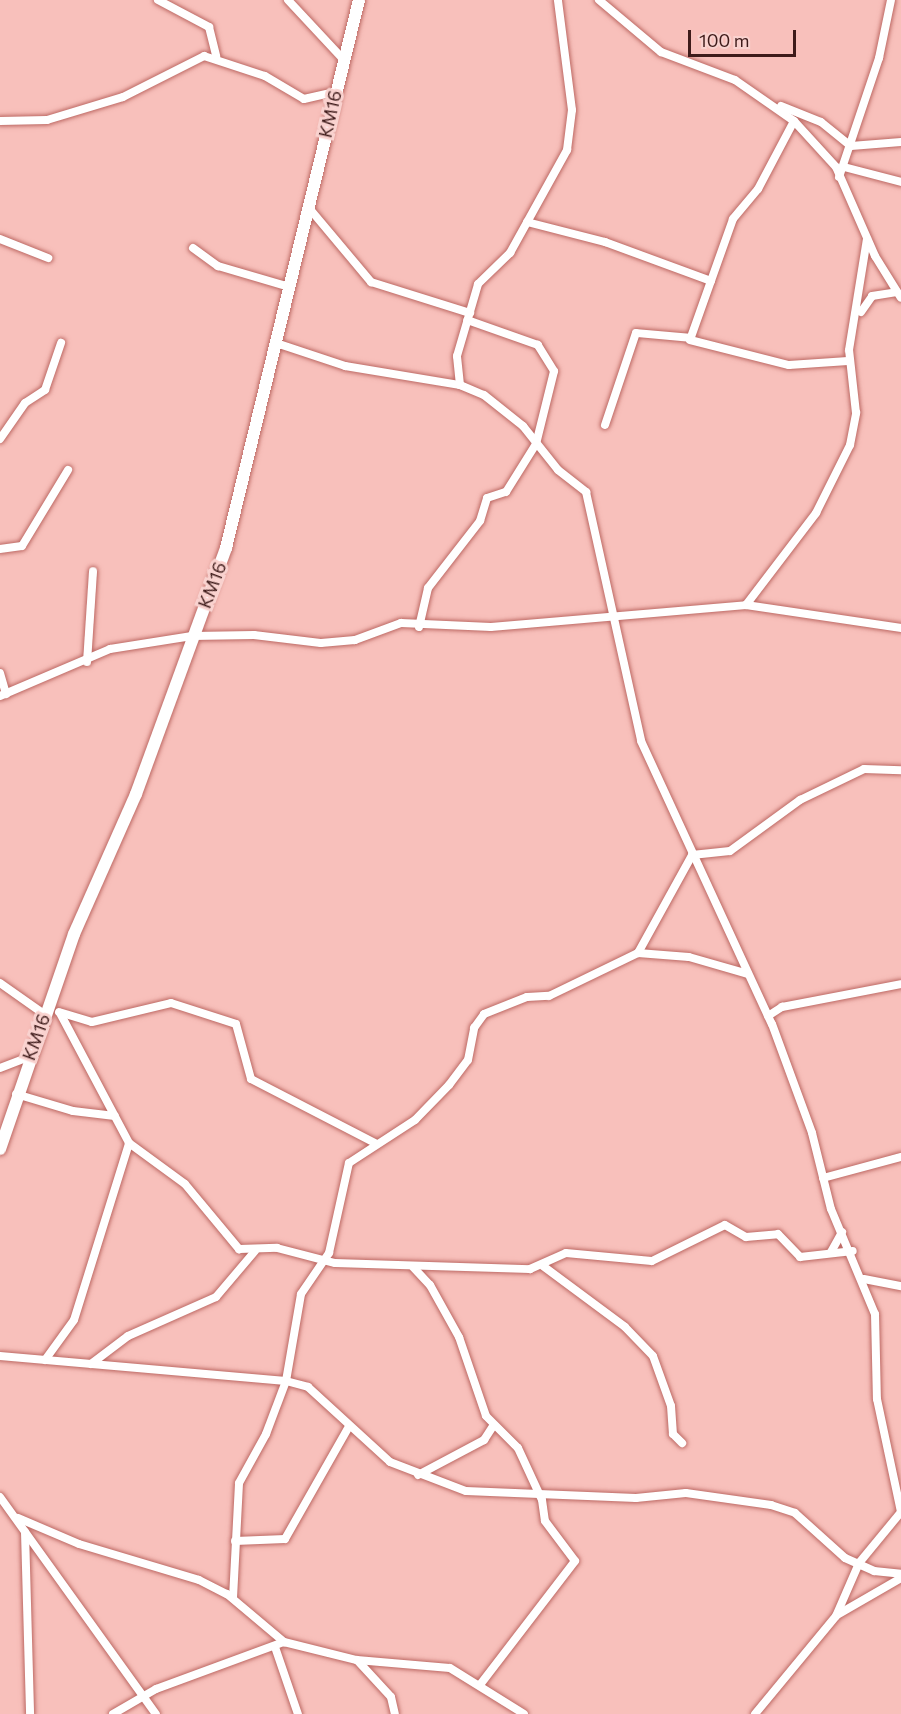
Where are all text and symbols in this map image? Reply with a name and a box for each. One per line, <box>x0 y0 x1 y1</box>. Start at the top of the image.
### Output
scale bar <box>691 18 799 56</box>
text: 100 m <box>699 29 749 51</box>
street label: KM16 <box>314 88 346 140</box>
street label: KM16 <box>193 559 231 611</box>
street label: KM16 <box>18 1011 54 1063</box>

